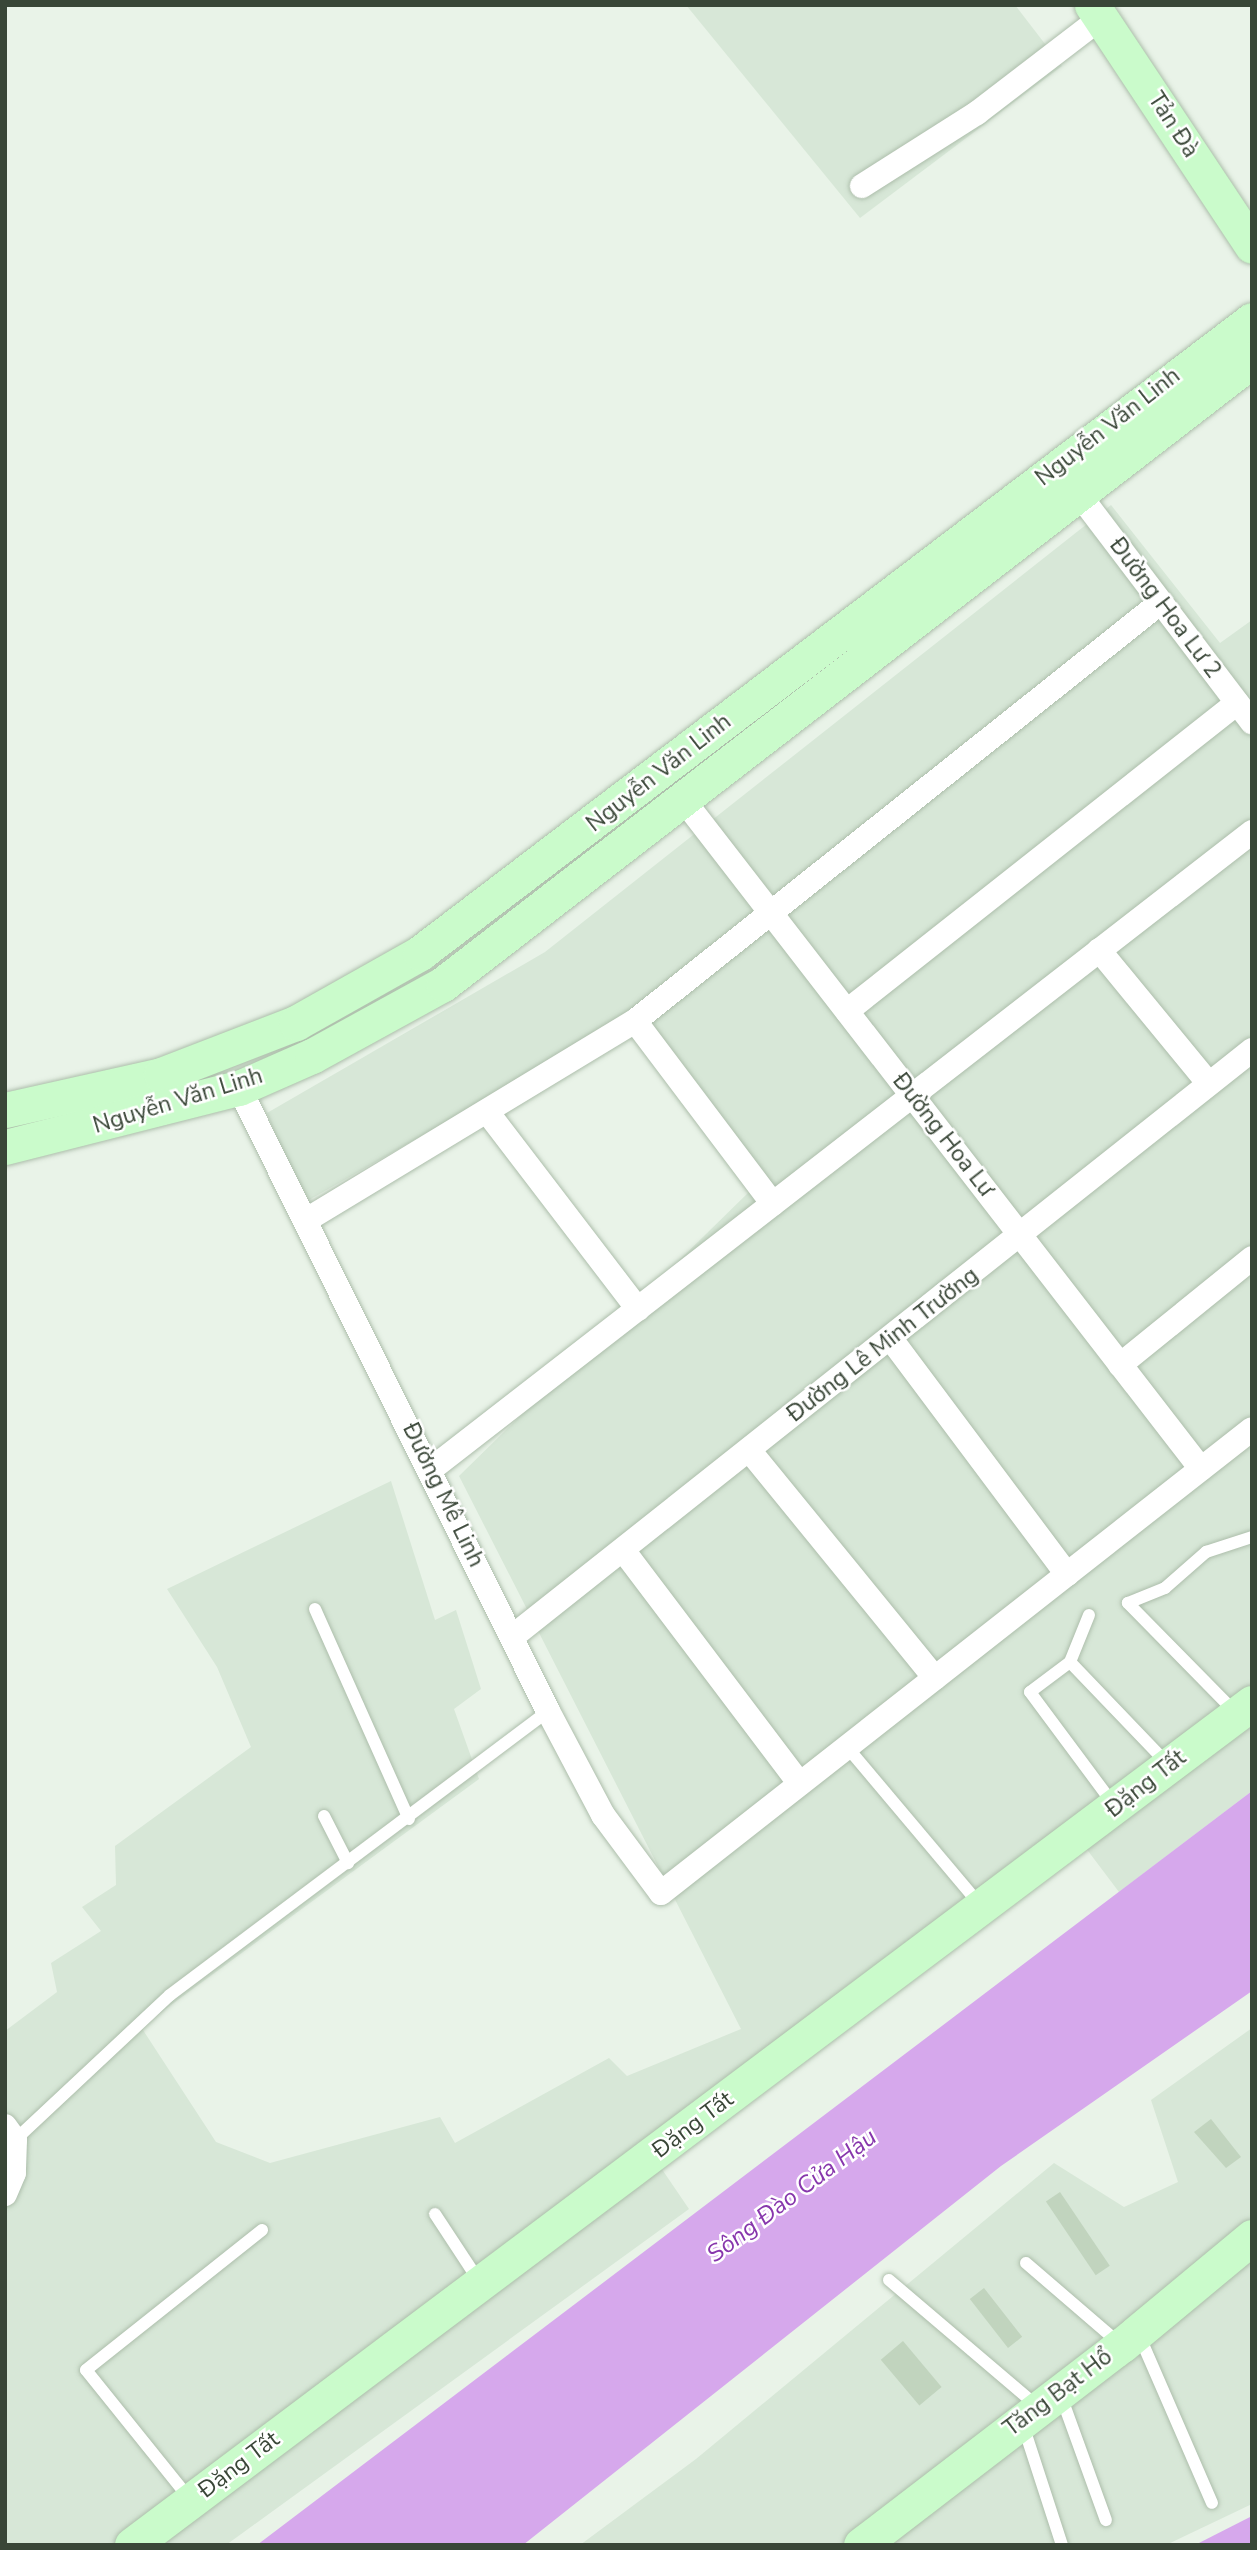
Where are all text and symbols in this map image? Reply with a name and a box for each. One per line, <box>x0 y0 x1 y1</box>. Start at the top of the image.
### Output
street label: Tản Đà <box>1142 87 1204 163</box>
street label: Nguyễn Văn Linh <box>1030 362 1186 492</box>
street label: Đường Hoa Lư 2 <box>1103 532 1227 684</box>
street label: Nguyễn Văn Linh <box>581 708 737 838</box>
street label: Nguyễn Văn Linh <box>90 1062 266 1140</box>
street label: Đường Hoa Lư <box>886 1068 1000 1202</box>
street label: Đường Lê Minh Trường <box>782 1262 984 1428</box>
street label: Đường Mê Linh <box>396 1418 490 1572</box>
street label: Đặng Tất <box>1100 1744 1192 1824</box>
street label: Đặng Tất <box>647 2086 739 2164</box>
water label: Sông Đào Cửa Hậu <box>702 2123 882 2269</box>
street label: Tăng Bạt Hổ <box>998 2343 1118 2443</box>
street label: Đặng Tất <box>193 2426 285 2504</box>

